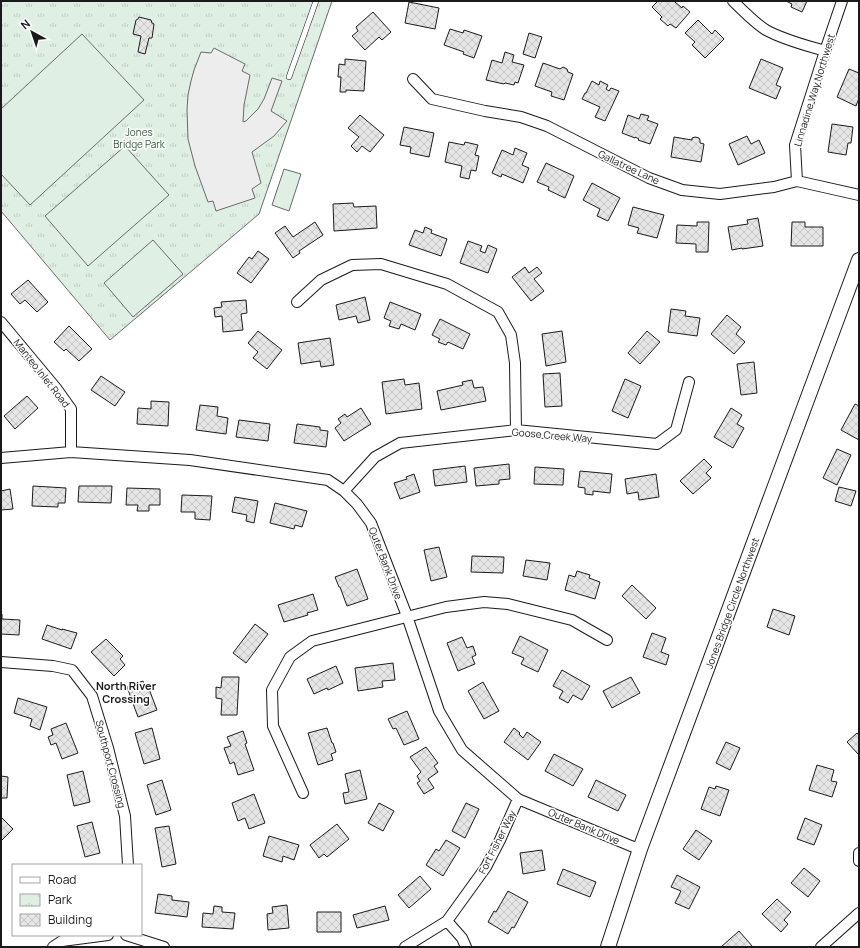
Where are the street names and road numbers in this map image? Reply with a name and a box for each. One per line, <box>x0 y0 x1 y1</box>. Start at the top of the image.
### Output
street label: Linnadine Way Northwest <box>790 32 838 148</box>
street label: Gallatree Lane <box>596 147 662 187</box>
street label: Manteo Inlet Road <box>11 336 73 410</box>
street label: Goose Creek Way <box>511 425 594 446</box>
street label: Outer Bank Drive <box>366 525 406 601</box>
street label: Jones Bridge Circle Northwest <box>702 535 762 671</box>
street label: Southport Crossing <box>93 718 130 810</box>
street label: Outer Bank Drive <box>546 805 622 847</box>
street label: Fort Fisher Way <box>475 807 519 876</box>

